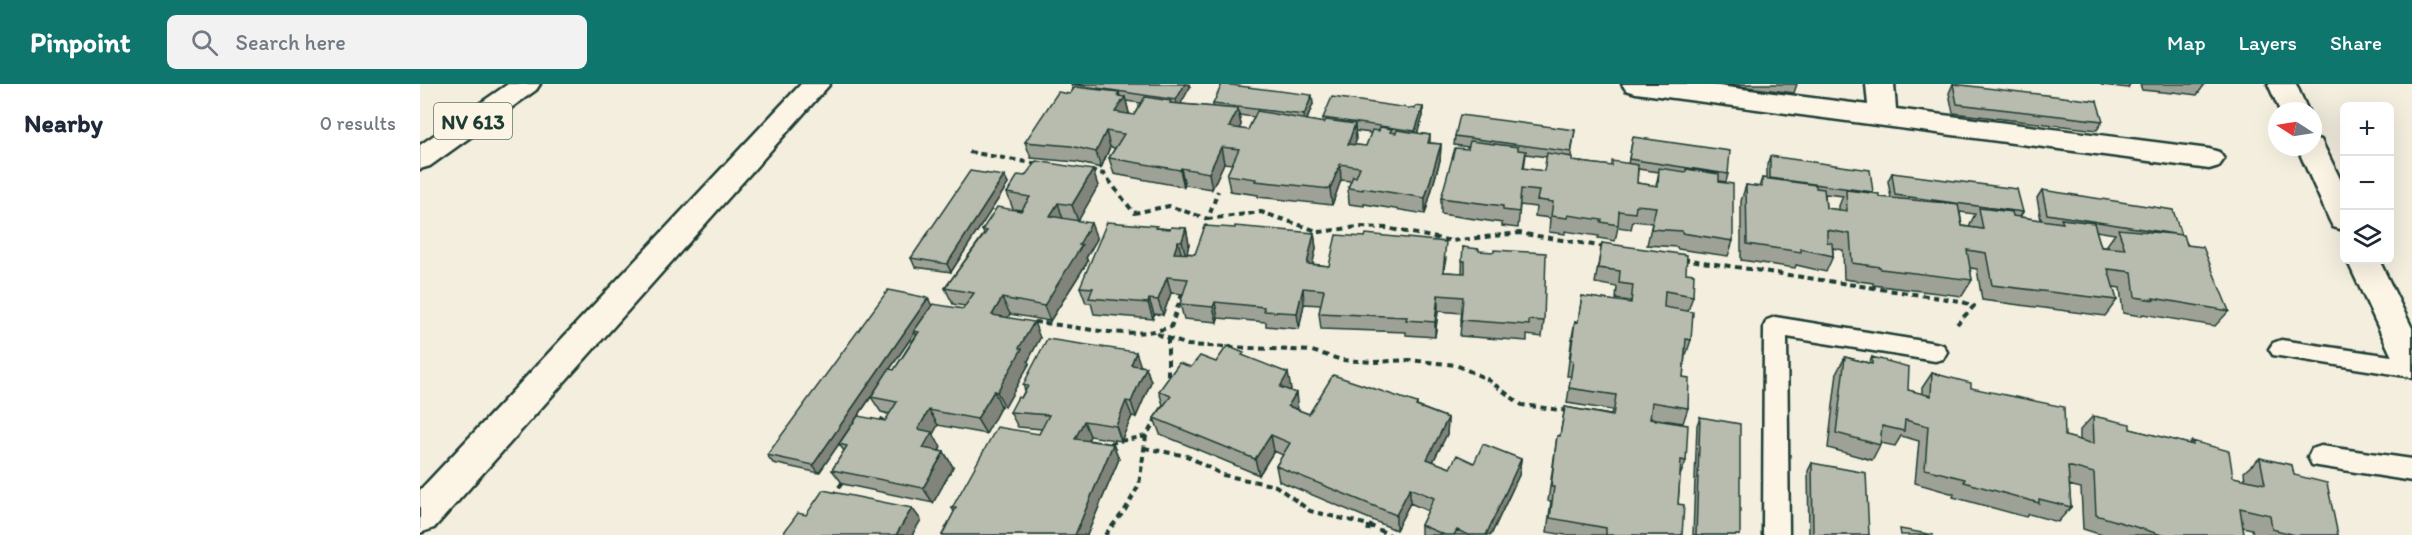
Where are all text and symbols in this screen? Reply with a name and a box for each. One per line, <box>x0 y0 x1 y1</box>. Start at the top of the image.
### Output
search box <box>167 15 587 69</box>
text: Pinpoint <box>30 25 131 59</box>
icon: search <box>188 26 221 59</box>
text: Search here <box>236 29 346 56</box>
text: Map <box>2167 30 2206 55</box>
text: Layers <box>2239 30 2297 55</box>
text: Share <box>2330 30 2382 55</box>
north arrow <box>2268 102 2322 156</box>
map controls <box>2340 102 2394 264</box>
button: + <box>2340 102 2394 156</box>
road number: NV 613 <box>434 103 512 139</box>
text: Nearby <box>24 107 103 139</box>
text: 0 results <box>320 111 396 135</box>
button: − <box>2340 156 2394 210</box>
button: layers <box>2340 210 2394 264</box>

